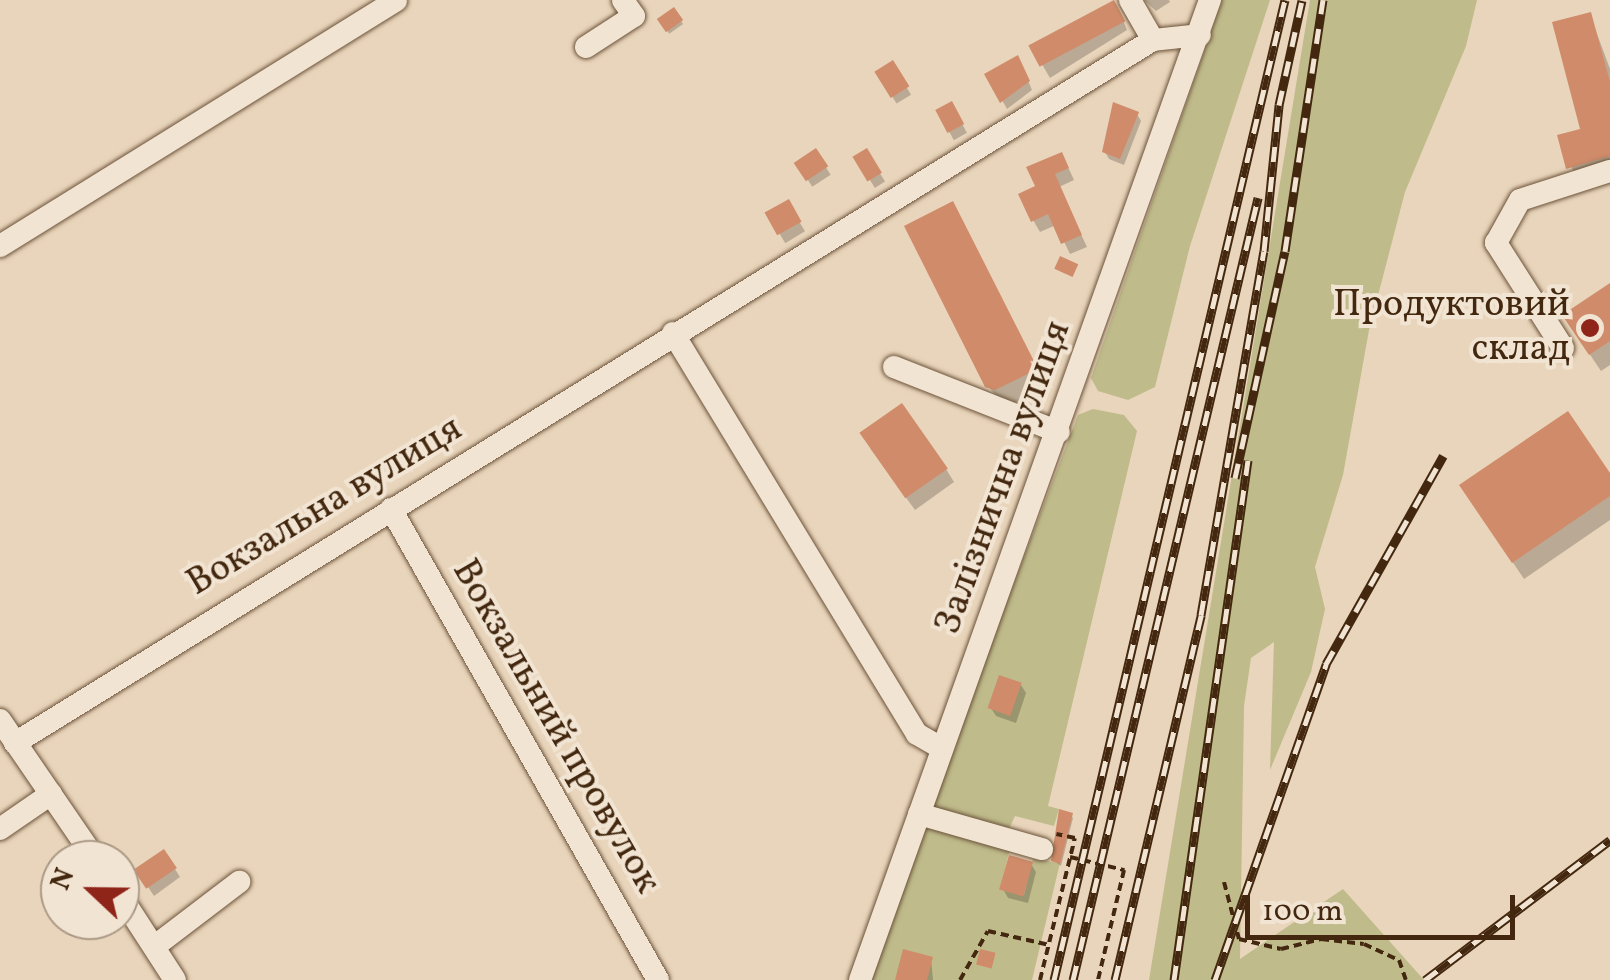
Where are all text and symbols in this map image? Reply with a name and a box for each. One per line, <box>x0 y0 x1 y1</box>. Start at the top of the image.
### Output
place label: Продуктовий склад <box>1333 283 1570 372</box>
street label: Залізнична вулиця <box>926 315 1082 641</box>
marker: Продуктовий склад <box>1579 317 1601 339</box>
street label: Вокзальна вулиця <box>179 407 471 607</box>
street label: Вокзальний провулок <box>441 552 669 902</box>
north arrow <box>40 840 140 940</box>
text: N <box>42 863 85 896</box>
scale bar <box>1250 875 1520 937</box>
text: 100 m <box>1262 891 1343 933</box>

